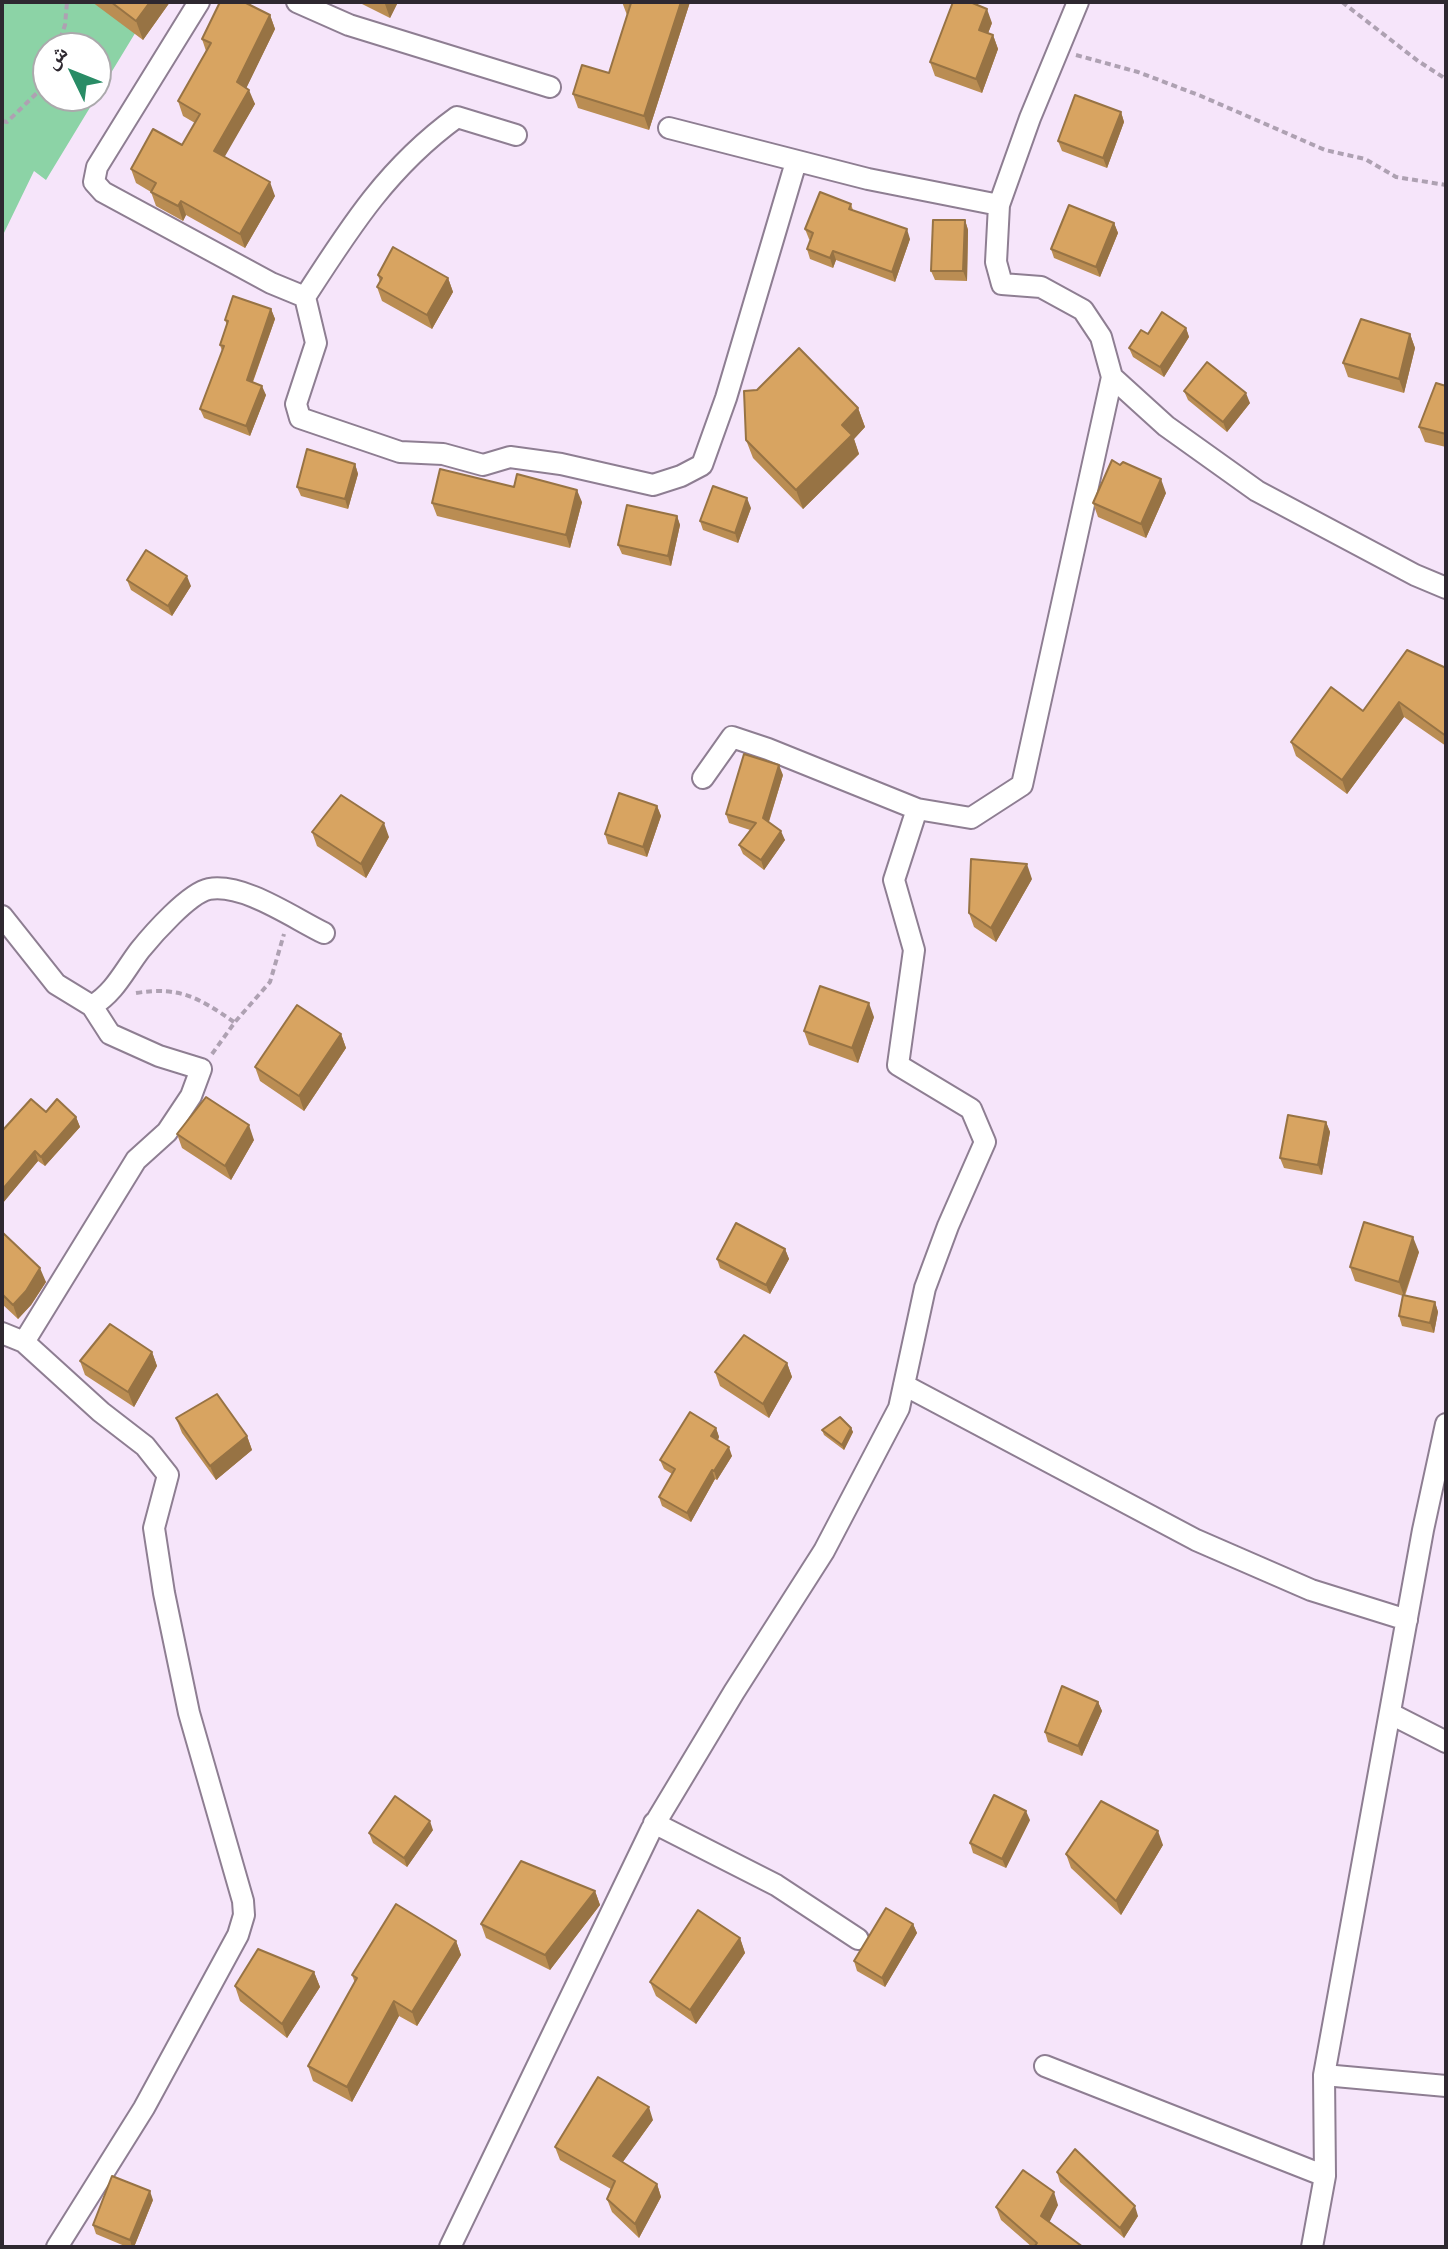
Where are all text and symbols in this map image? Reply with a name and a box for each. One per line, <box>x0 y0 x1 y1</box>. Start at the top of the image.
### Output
north arrow <box>32 32 112 112</box>
text: ش <box>38 39 73 74</box>

